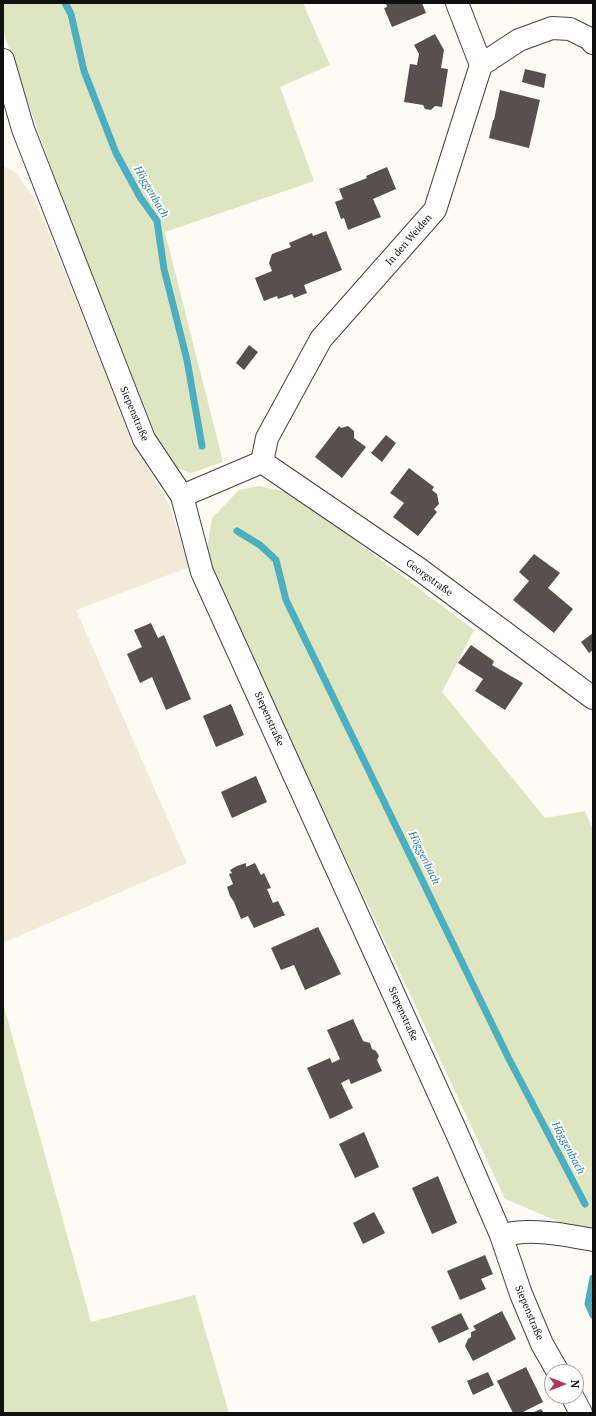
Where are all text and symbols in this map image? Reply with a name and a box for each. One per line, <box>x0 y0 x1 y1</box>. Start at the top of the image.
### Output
water label: Höggenbach <box>131 164 171 220</box>
street label: In den Weiden <box>383 212 435 268</box>
street label: Siepenstraße <box>117 385 151 443</box>
street label: Georgstraße <box>403 557 455 599</box>
street label: Siepenstraße <box>252 690 286 748</box>
water label: Höggenbach <box>405 829 443 887</box>
street label: Siepenstraße <box>386 985 420 1043</box>
water label: Höggenbach <box>549 1119 587 1177</box>
street label: Siepenstraße <box>512 1284 546 1342</box>
north arrow <box>544 1364 584 1404</box>
text: N <box>568 1380 582 1388</box>

